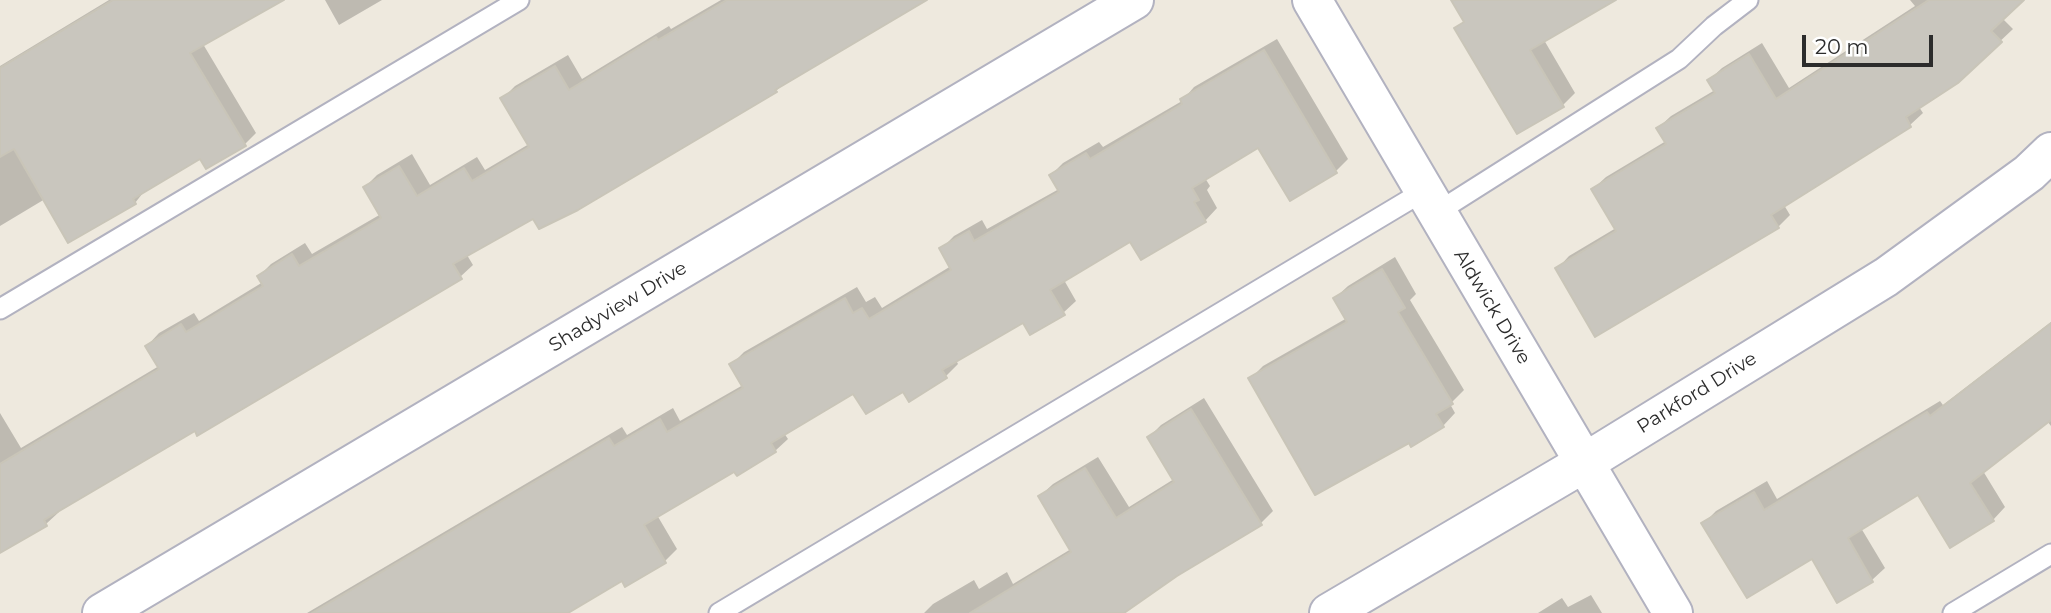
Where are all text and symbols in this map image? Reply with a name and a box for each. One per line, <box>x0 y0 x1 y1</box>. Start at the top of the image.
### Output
scale bar <box>1806 21 1937 65</box>
text: 20 m <box>1815 34 1869 59</box>
street label: Aldwick Drive <box>1449 245 1535 369</box>
street label: Shadyview Drive <box>545 257 691 357</box>
street label: Parkford Drive <box>1633 347 1761 439</box>

